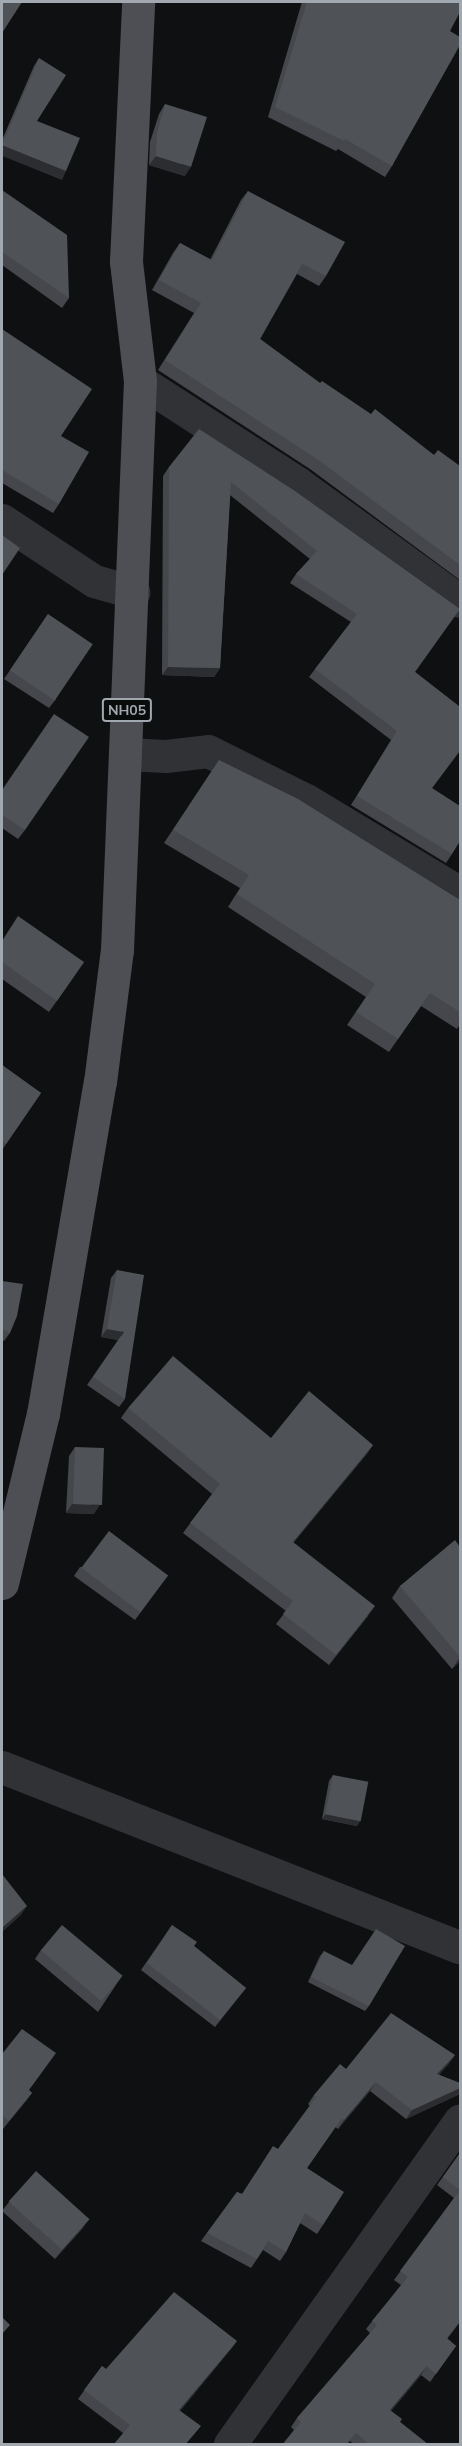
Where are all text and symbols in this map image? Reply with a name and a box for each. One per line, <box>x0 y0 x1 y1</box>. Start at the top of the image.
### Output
road number: NH05 <box>102 699 152 721</box>

